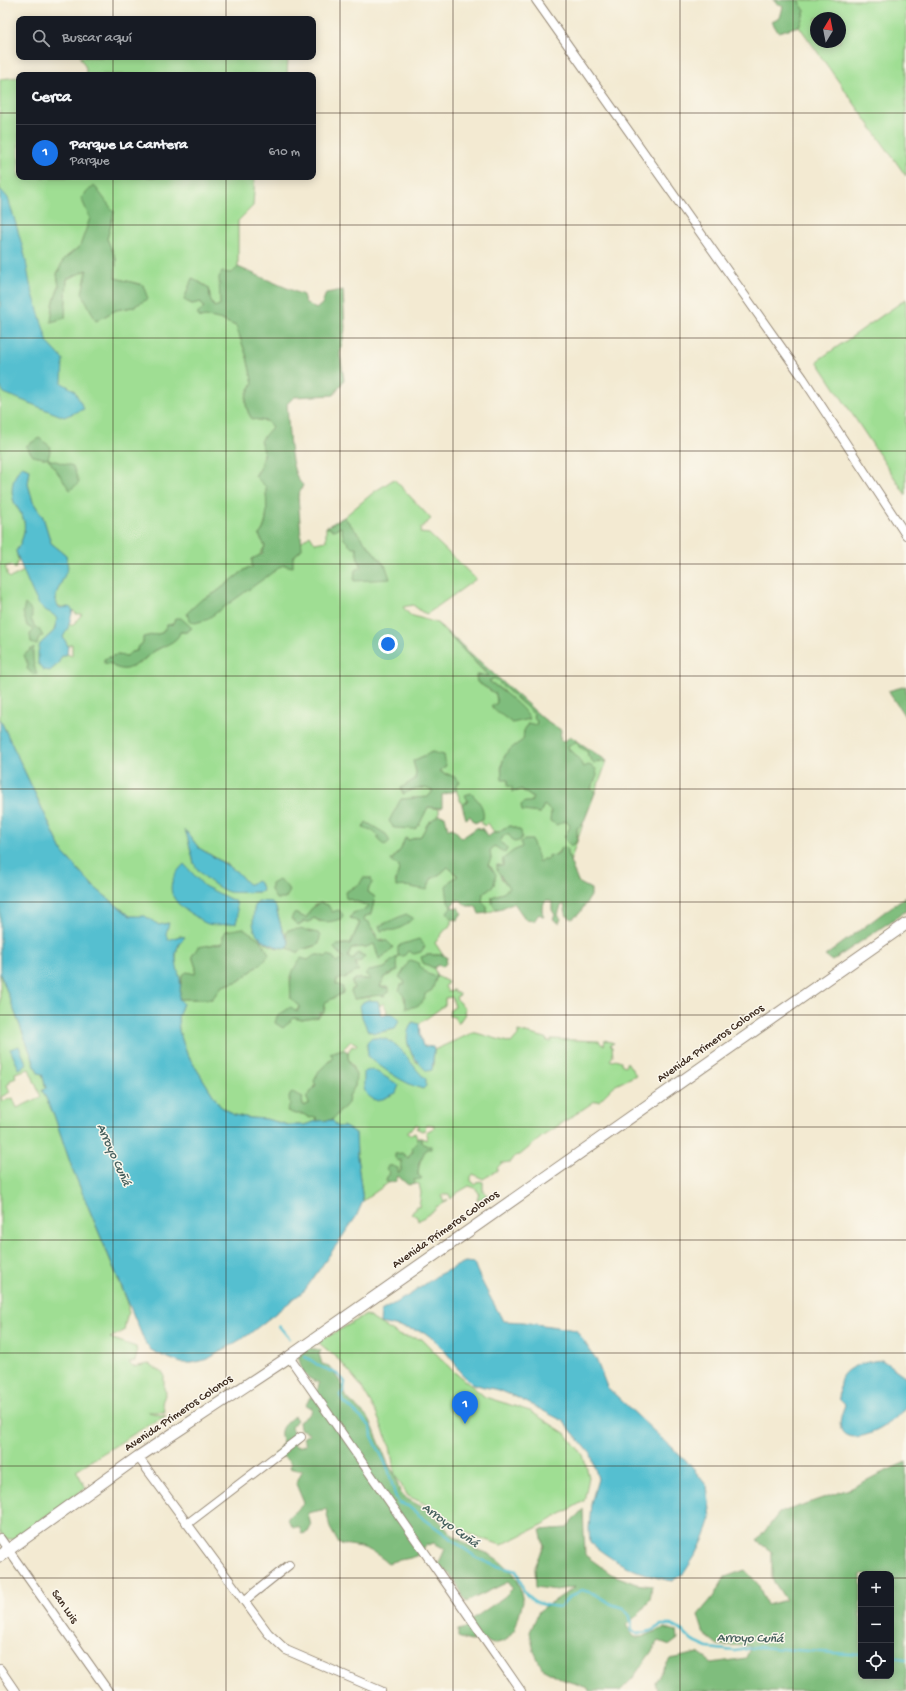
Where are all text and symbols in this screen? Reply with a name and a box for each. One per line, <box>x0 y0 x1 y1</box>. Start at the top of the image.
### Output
north arrow <box>810 12 846 48</box>
search box <box>16 16 316 60</box>
icon: search <box>30 27 52 49</box>
text: Buscar aquí <box>62 29 132 47</box>
text: Cerca <box>32 88 71 108</box>
text: Parque La Cantera <box>70 136 188 154</box>
text: 1 <box>42 145 48 160</box>
text: 610 m <box>268 145 300 160</box>
text: Parque <box>70 154 110 169</box>
your location <box>378 634 398 654</box>
street label: Avenida Primeros Colonos <box>655 1001 768 1086</box>
water label: Arroyo Cuñá <box>93 1122 134 1189</box>
street label: Avenida Primeros Colonos <box>390 1187 503 1272</box>
street label: Avenida Primeros Colonos <box>122 1372 236 1455</box>
pin: 1 <box>452 1391 478 1424</box>
water label: Arroyo Cuñá <box>419 1500 482 1552</box>
map controls <box>858 1571 894 1679</box>
button: + <box>858 1571 894 1607</box>
street label: San Luis <box>47 1587 81 1627</box>
button: − <box>858 1607 894 1643</box>
water label: Arroyo Cuñá <box>717 1631 784 1647</box>
button: locate <box>858 1643 894 1679</box>

